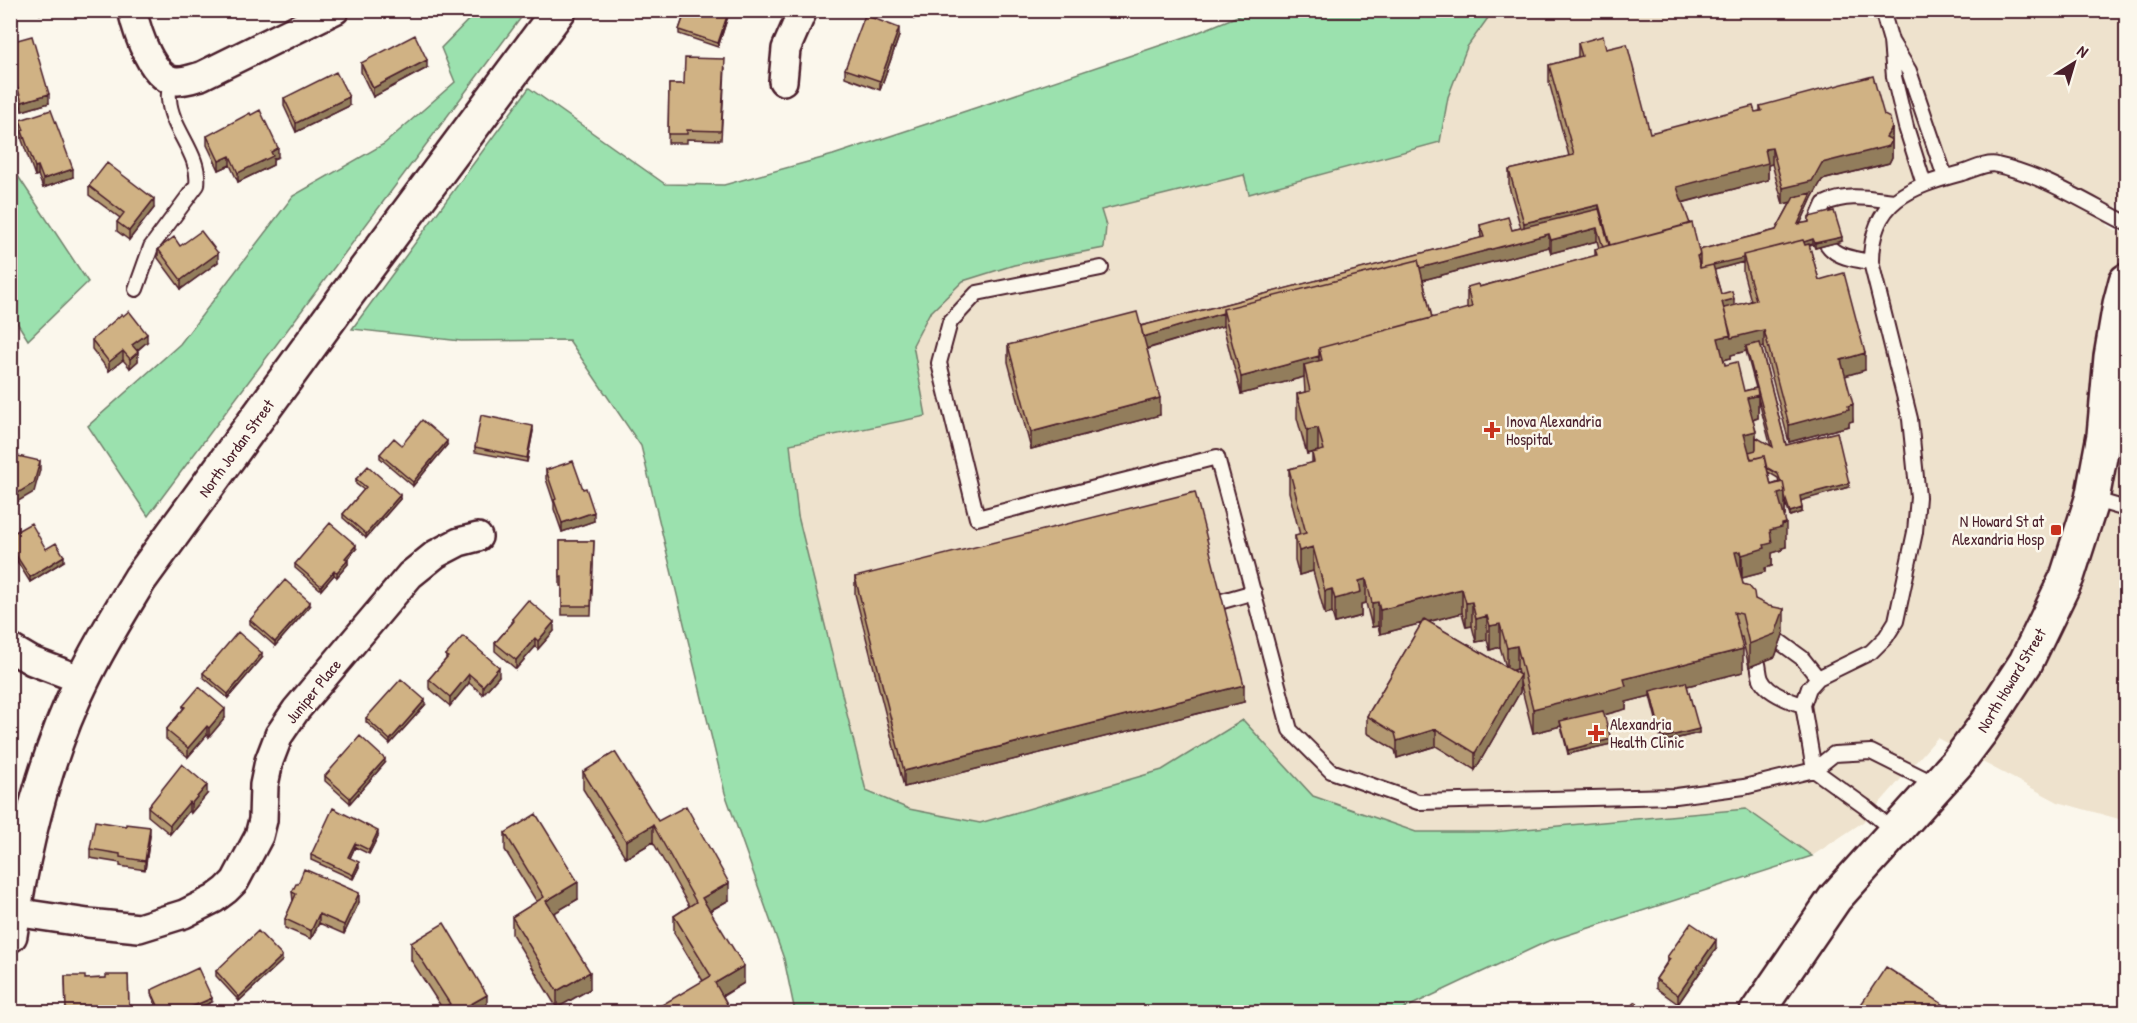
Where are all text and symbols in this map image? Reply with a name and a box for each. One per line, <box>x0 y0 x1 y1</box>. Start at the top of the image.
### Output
north arrow <box>2044 33 2104 93</box>
text: N <box>2073 40 2093 63</box>
street label: North Jordan Street <box>193 394 279 501</box>
place label: Inova Alexandria Hospital <box>1506 410 1601 450</box>
marker: Inova Alexandria Hospital <box>1483 421 1501 439</box>
place label: N Howard St at Alexandria Hosp <box>1952 510 2044 550</box>
marker: N Howard St at Alexandria Hosp <box>2049 523 2063 537</box>
street label: North Howard Street <box>1971 623 2051 736</box>
street label: Juniper Place <box>280 654 346 728</box>
place label: Alexandria Health Clinic <box>1610 713 1685 753</box>
marker: Alexandria Health Clinic <box>1587 724 1605 742</box>

